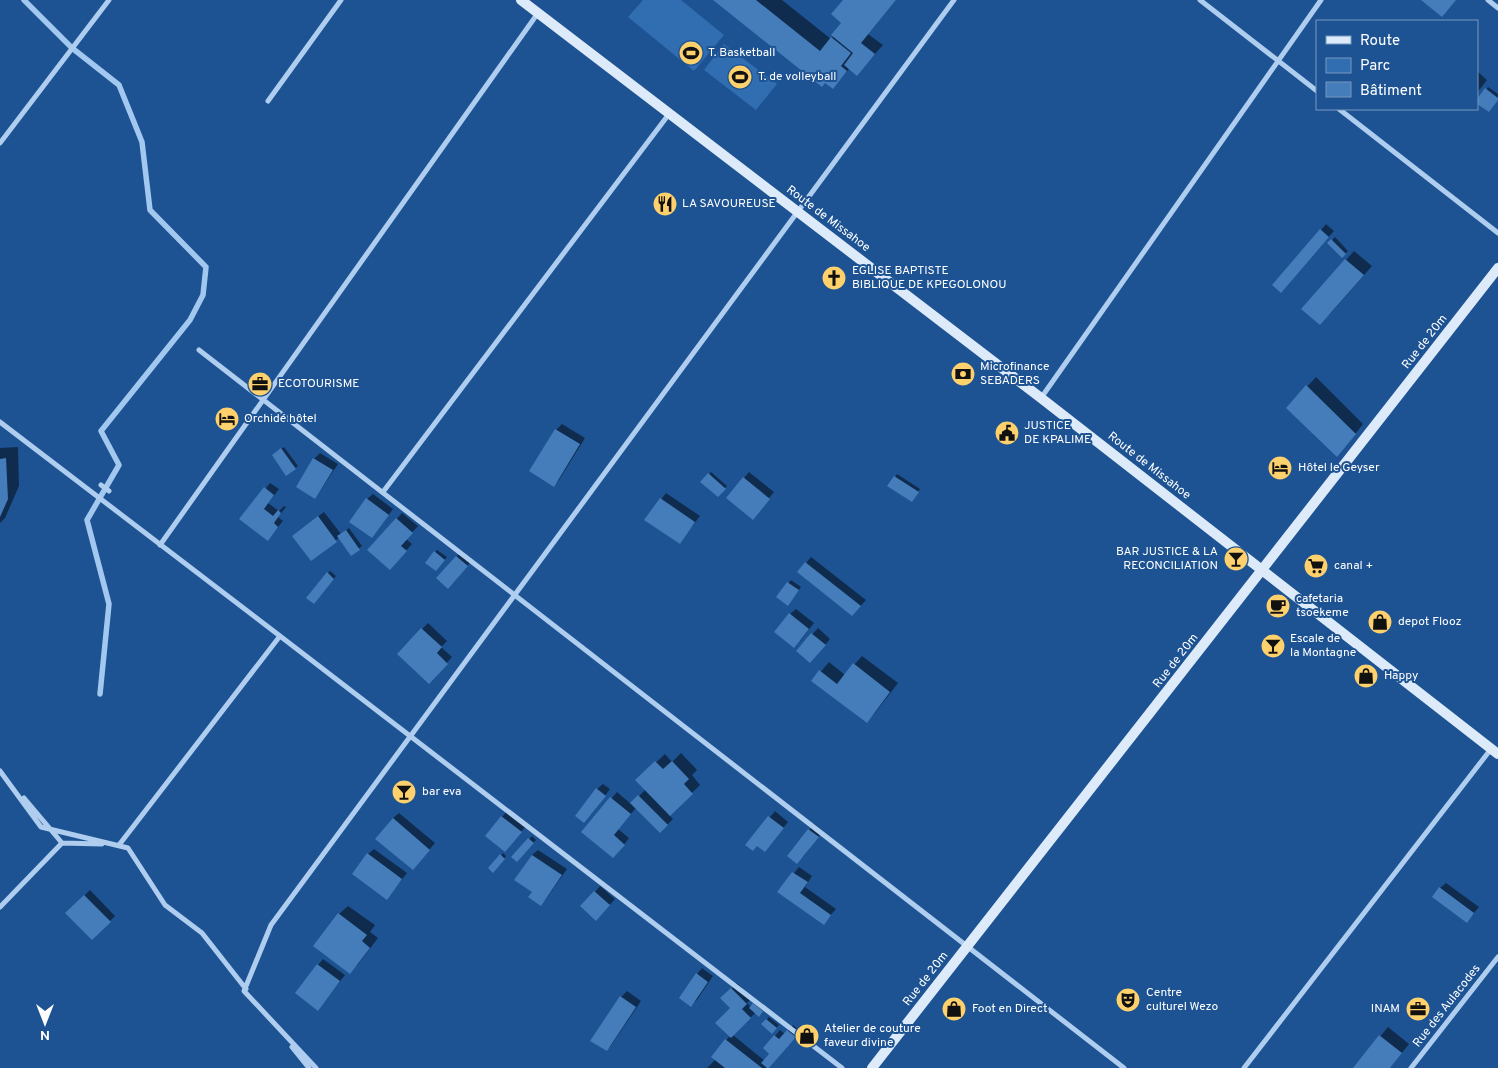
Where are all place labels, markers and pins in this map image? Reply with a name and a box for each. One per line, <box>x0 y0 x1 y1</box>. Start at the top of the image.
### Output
sports icon: T. Basketball <box>678 40 704 66</box>
place label: T. Basketball <box>708 45 775 61</box>
sports icon: T. de volleyball <box>727 64 753 90</box>
place label: T. de volleyball <box>758 69 836 85</box>
restaurant icon: LA SAVOUREUSE <box>652 191 678 217</box>
place label: LA SAVOUREUSE <box>682 196 776 212</box>
place label: EGLISE BAPTISTE BIBLIQUE DE KPEGOLONOU <box>852 263 1006 293</box>
church icon: EGLISE BAPTISTE BIBLIQUE DE KPEGOLONOU <box>821 265 847 291</box>
place label: Microfinance SEBADERS <box>980 359 1050 389</box>
bank icon: Microfinance SEBADERS <box>950 361 976 387</box>
office icon: ECOTOURISME <box>247 371 273 397</box>
place label: ECOTOURISME <box>278 376 359 392</box>
hotel icon: Orchidé hôtel <box>214 406 240 432</box>
place label: Orchidé hôtel <box>244 411 317 427</box>
place label: JUSTICE DE KPALIME <box>1024 418 1091 448</box>
public building icon: JUSTICE DE KPALIME <box>994 420 1020 446</box>
hotel icon: Hôtel le Geyser <box>1267 455 1293 481</box>
place label: Hôtel le Geyser <box>1298 460 1380 476</box>
place label: BAR JUSTICE & LA RECONCILIATION <box>1116 544 1218 574</box>
bar icon: BAR JUSTICE & LA RECONCILIATION <box>1223 546 1249 572</box>
supermarket icon: canal + <box>1303 553 1329 579</box>
place label: canal + <box>1334 558 1373 574</box>
place label: cafetaria tsoekeme <box>1296 591 1349 621</box>
cafe icon: cafetaria tsoekeme <box>1265 593 1291 619</box>
shop icon: depot Flooz <box>1367 609 1393 635</box>
place label: depot Flooz <box>1398 614 1462 630</box>
place label: Escale de la Montagne <box>1290 631 1356 661</box>
bar icon: Escale de la Montagne <box>1260 633 1286 659</box>
shop icon: Happy <box>1353 663 1379 689</box>
place label: Happy <box>1384 668 1418 684</box>
bar icon: bar eva <box>391 779 417 805</box>
place label: bar eva <box>422 784 461 800</box>
place label: Centre culturel Wezo <box>1146 985 1219 1015</box>
theatre icon: Centre culturel Wezo <box>1115 987 1141 1013</box>
shop icon: Foot en Direct <box>941 996 967 1022</box>
office icon: INAM <box>1405 996 1431 1022</box>
place label: Foot en Direct <box>972 1001 1047 1017</box>
place label: INAM <box>1371 1001 1400 1017</box>
place label: Atelier de couture faveur divine <box>824 1021 921 1051</box>
shop icon: Atelier de couture faveur divine <box>794 1023 820 1049</box>

